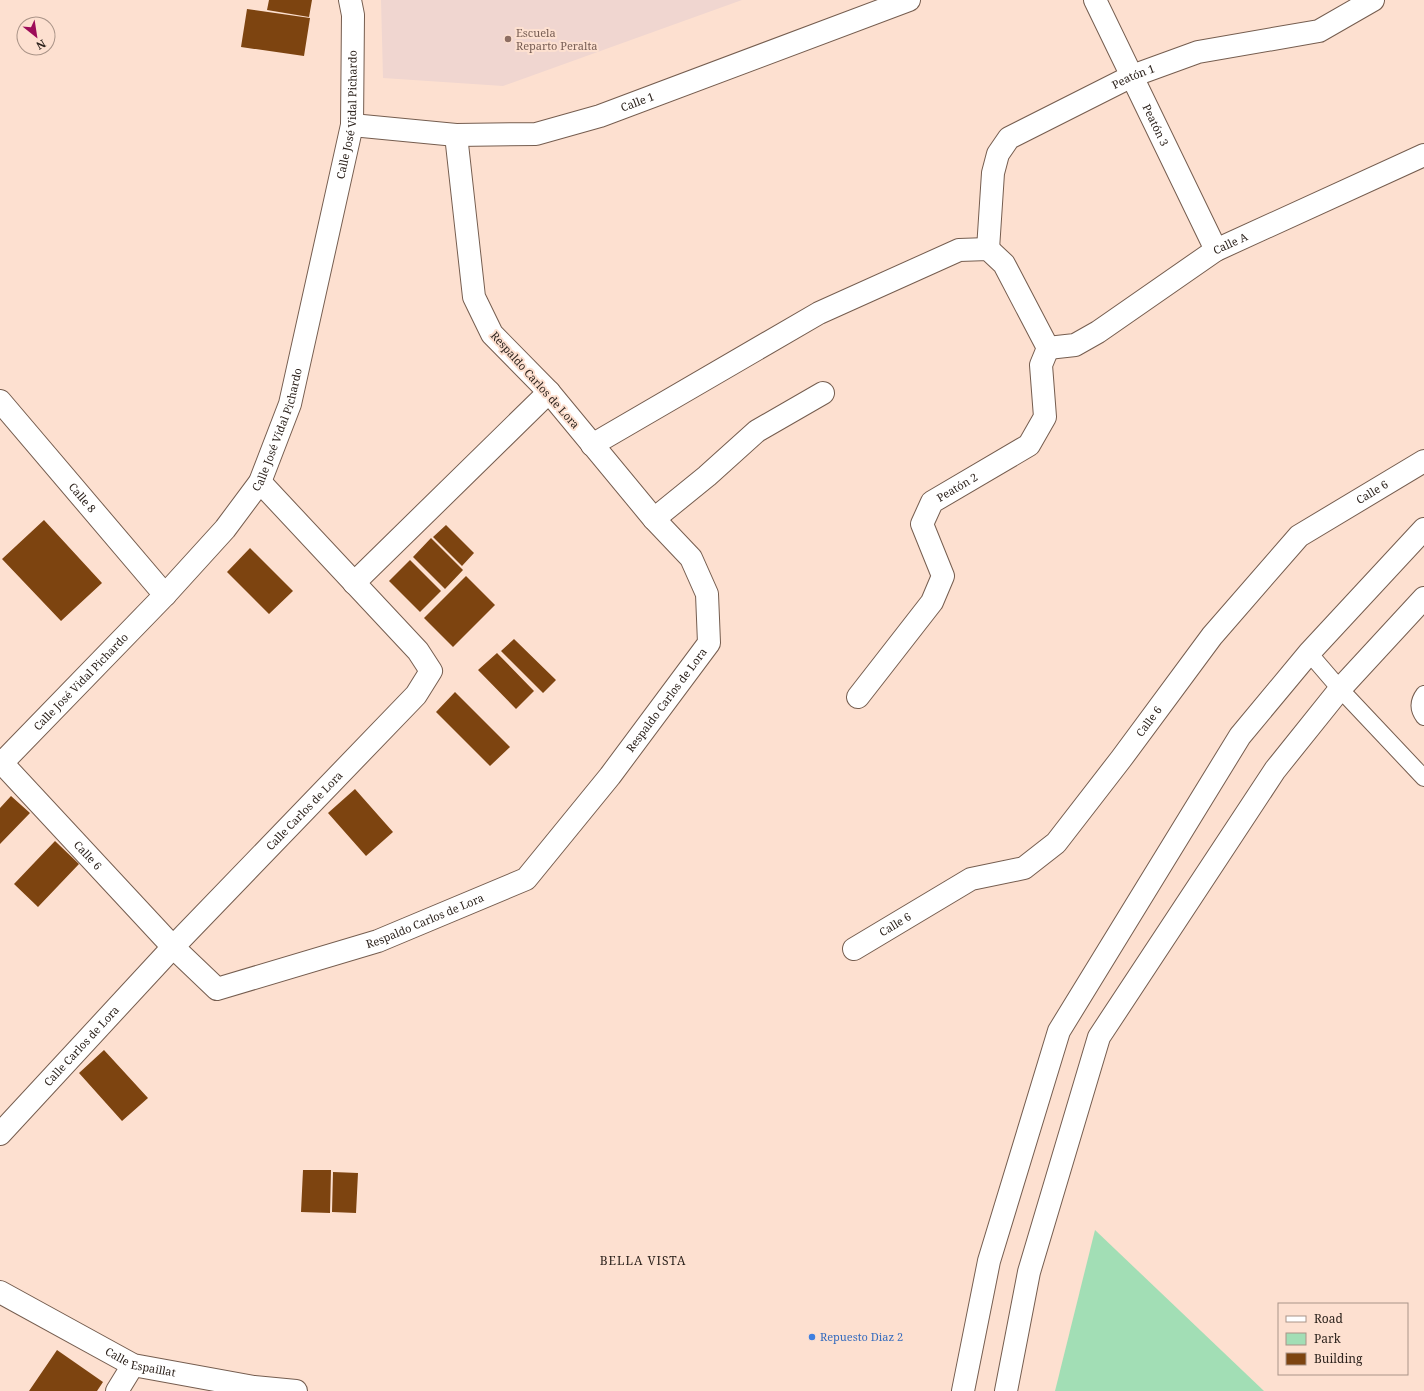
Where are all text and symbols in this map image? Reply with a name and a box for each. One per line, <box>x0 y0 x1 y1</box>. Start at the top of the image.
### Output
north arrow <box>16 16 56 56</box>
place label: Escuela Reparto Peralta <box>516 25 597 53</box>
marker: Escuela Reparto Peralta <box>503 34 513 44</box>
text: N <box>33 36 49 54</box>
street label: Calle José Vidal Pichardo <box>332 50 360 180</box>
street label: Peatón 1 <box>1109 60 1157 92</box>
street label: Calle 1 <box>618 88 656 115</box>
street label: Peatón 3 <box>1139 101 1173 148</box>
street label: Calle A <box>1210 229 1250 257</box>
street label: Respaldo Carlos de Lora <box>488 328 583 431</box>
street label: Calle José Vidal Pichardo <box>248 366 305 494</box>
street label: Peatón 2 <box>934 469 980 505</box>
street label: Calle 6 <box>1353 476 1391 507</box>
street label: Calle 8 <box>66 479 100 516</box>
street label: Calle José Vidal Pichardo <box>30 630 131 733</box>
street label: Respaldo Carlos de Lora <box>622 645 710 755</box>
street label: Calle 6 <box>1132 703 1165 740</box>
street label: Calle Carlos de Lora <box>262 768 346 853</box>
street label: Calle 6 <box>71 837 105 873</box>
street label: Respaldo Carlos de Lora <box>364 890 486 951</box>
street label: Calle 6 <box>876 909 914 939</box>
street label: Calle Carlos de Lora <box>40 1002 122 1089</box>
district label: BELLA VISTA <box>600 1252 686 1269</box>
legend <box>1278 1303 1408 1375</box>
text: Road <box>1314 1310 1344 1327</box>
place label: Repuesto Diaz 2 <box>820 1329 903 1344</box>
text: Park <box>1314 1330 1342 1347</box>
marker: Repuesto Diaz 2 <box>807 1332 817 1342</box>
street label: Calle Espaillat <box>103 1343 177 1380</box>
text: Building <box>1314 1350 1363 1367</box>

